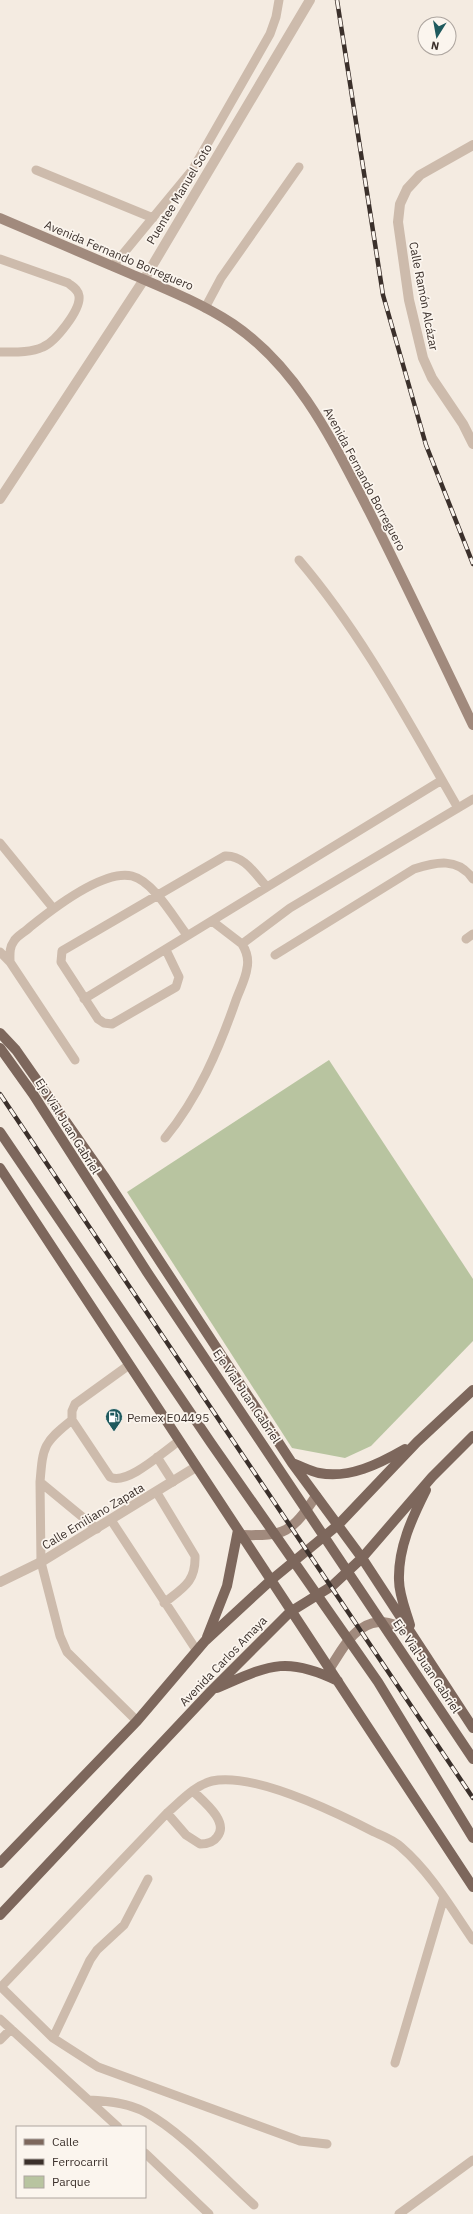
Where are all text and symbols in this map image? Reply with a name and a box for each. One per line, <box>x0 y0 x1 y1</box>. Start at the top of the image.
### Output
north arrow <box>417 16 457 56</box>
text: N <box>430 38 440 53</box>
street label: Puentee Manuel Soto <box>143 141 215 247</box>
street label: Avenida Fernando Borreguero <box>42 217 196 293</box>
street label: Calle Ramón Alcázar <box>406 240 442 352</box>
street label: Avenida Fernando Borreguero <box>321 405 409 554</box>
street label: Eje Vial Juan Gabriel <box>32 1075 104 1177</box>
street label: Eje Vial Juan Gabriel <box>210 1346 284 1446</box>
fuel station icon: Pemex E04495 <box>104 1407 124 1432</box>
place label: Pemex E04495 <box>127 1410 209 1425</box>
street label: Calle Emiliano Zapata <box>39 1479 147 1552</box>
street label: Avenida Carlos Amaya <box>176 1612 270 1709</box>
street label: Eje Vial Juan Gabriel <box>390 1616 464 1716</box>
legend <box>16 2126 146 2198</box>
text: Calle <box>52 2134 79 2149</box>
text: Ferrocarril <box>52 2154 108 2169</box>
text: Parque <box>52 2174 91 2189</box>

